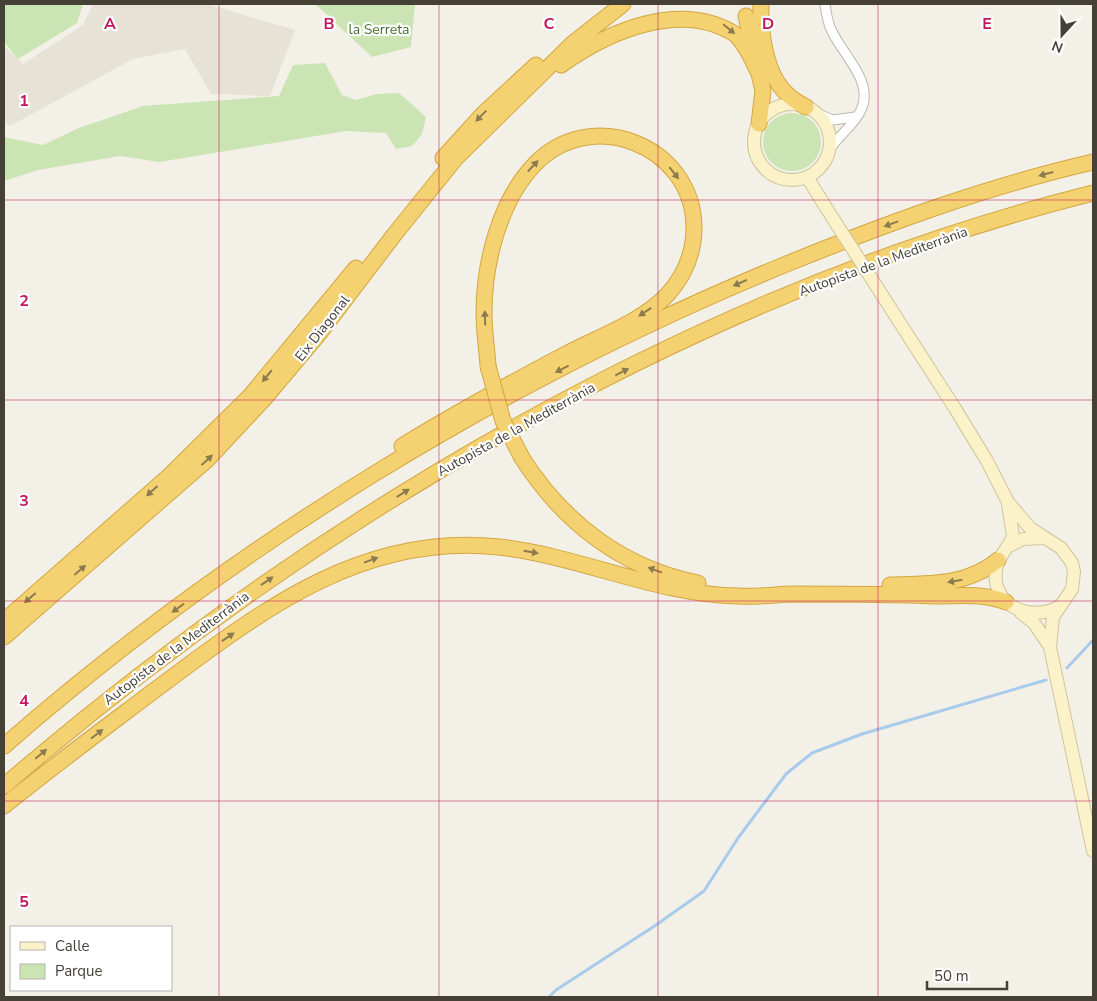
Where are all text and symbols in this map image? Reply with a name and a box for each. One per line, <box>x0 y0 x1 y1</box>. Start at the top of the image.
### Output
north arrow <box>1037 10 1087 60</box>
text: A <box>104 13 116 35</box>
text: B <box>323 13 335 35</box>
text: C <box>544 13 555 35</box>
text: D <box>762 13 774 35</box>
text: E <box>982 13 992 35</box>
park label: la Serreta <box>349 20 409 39</box>
one-way arrow <box>722 24 735 35</box>
text: N <box>1049 36 1066 57</box>
text: 1 <box>19 90 29 112</box>
one-way arrow <box>476 109 488 121</box>
one-way arrow <box>527 161 539 173</box>
one-way arrow <box>669 166 680 179</box>
one-way arrow <box>1039 171 1054 179</box>
one-way arrow <box>884 221 899 228</box>
street label: Autopista de la Mediterrània <box>796 222 970 301</box>
one-way arrow <box>733 280 747 288</box>
text: 2 <box>19 290 29 312</box>
street label: Eix Diagonal <box>291 291 355 365</box>
one-way arrow <box>638 308 652 317</box>
one-way arrow <box>480 309 488 325</box>
one-way arrow <box>555 365 569 373</box>
one-way arrow <box>615 368 629 376</box>
one-way arrow <box>261 369 272 382</box>
street label: Autopista de la Mediterrània <box>434 378 599 481</box>
one-way arrow <box>201 454 213 466</box>
one-way arrow <box>147 485 159 497</box>
one-way arrow <box>397 488 410 497</box>
text: 3 <box>19 490 29 512</box>
one-way arrow <box>523 549 539 557</box>
one-way arrow <box>363 556 378 563</box>
one-way arrow <box>73 565 86 576</box>
one-way arrow <box>647 566 662 574</box>
one-way arrow <box>260 576 274 586</box>
one-way arrow <box>946 577 962 585</box>
street label: Autopista de la Mediterrània <box>99 587 253 710</box>
one-way arrow <box>24 593 37 604</box>
one-way arrow <box>172 602 185 613</box>
one-way arrow <box>222 632 235 642</box>
text: 4 <box>19 690 29 712</box>
one-way arrow <box>90 728 103 739</box>
one-way arrow <box>34 749 47 760</box>
text: 5 <box>19 891 29 913</box>
legend <box>10 926 172 991</box>
text: Calle <box>55 936 90 956</box>
scale bar <box>927 958 1007 990</box>
text: Parque <box>55 961 103 981</box>
text: 50 m <box>934 966 969 986</box>

